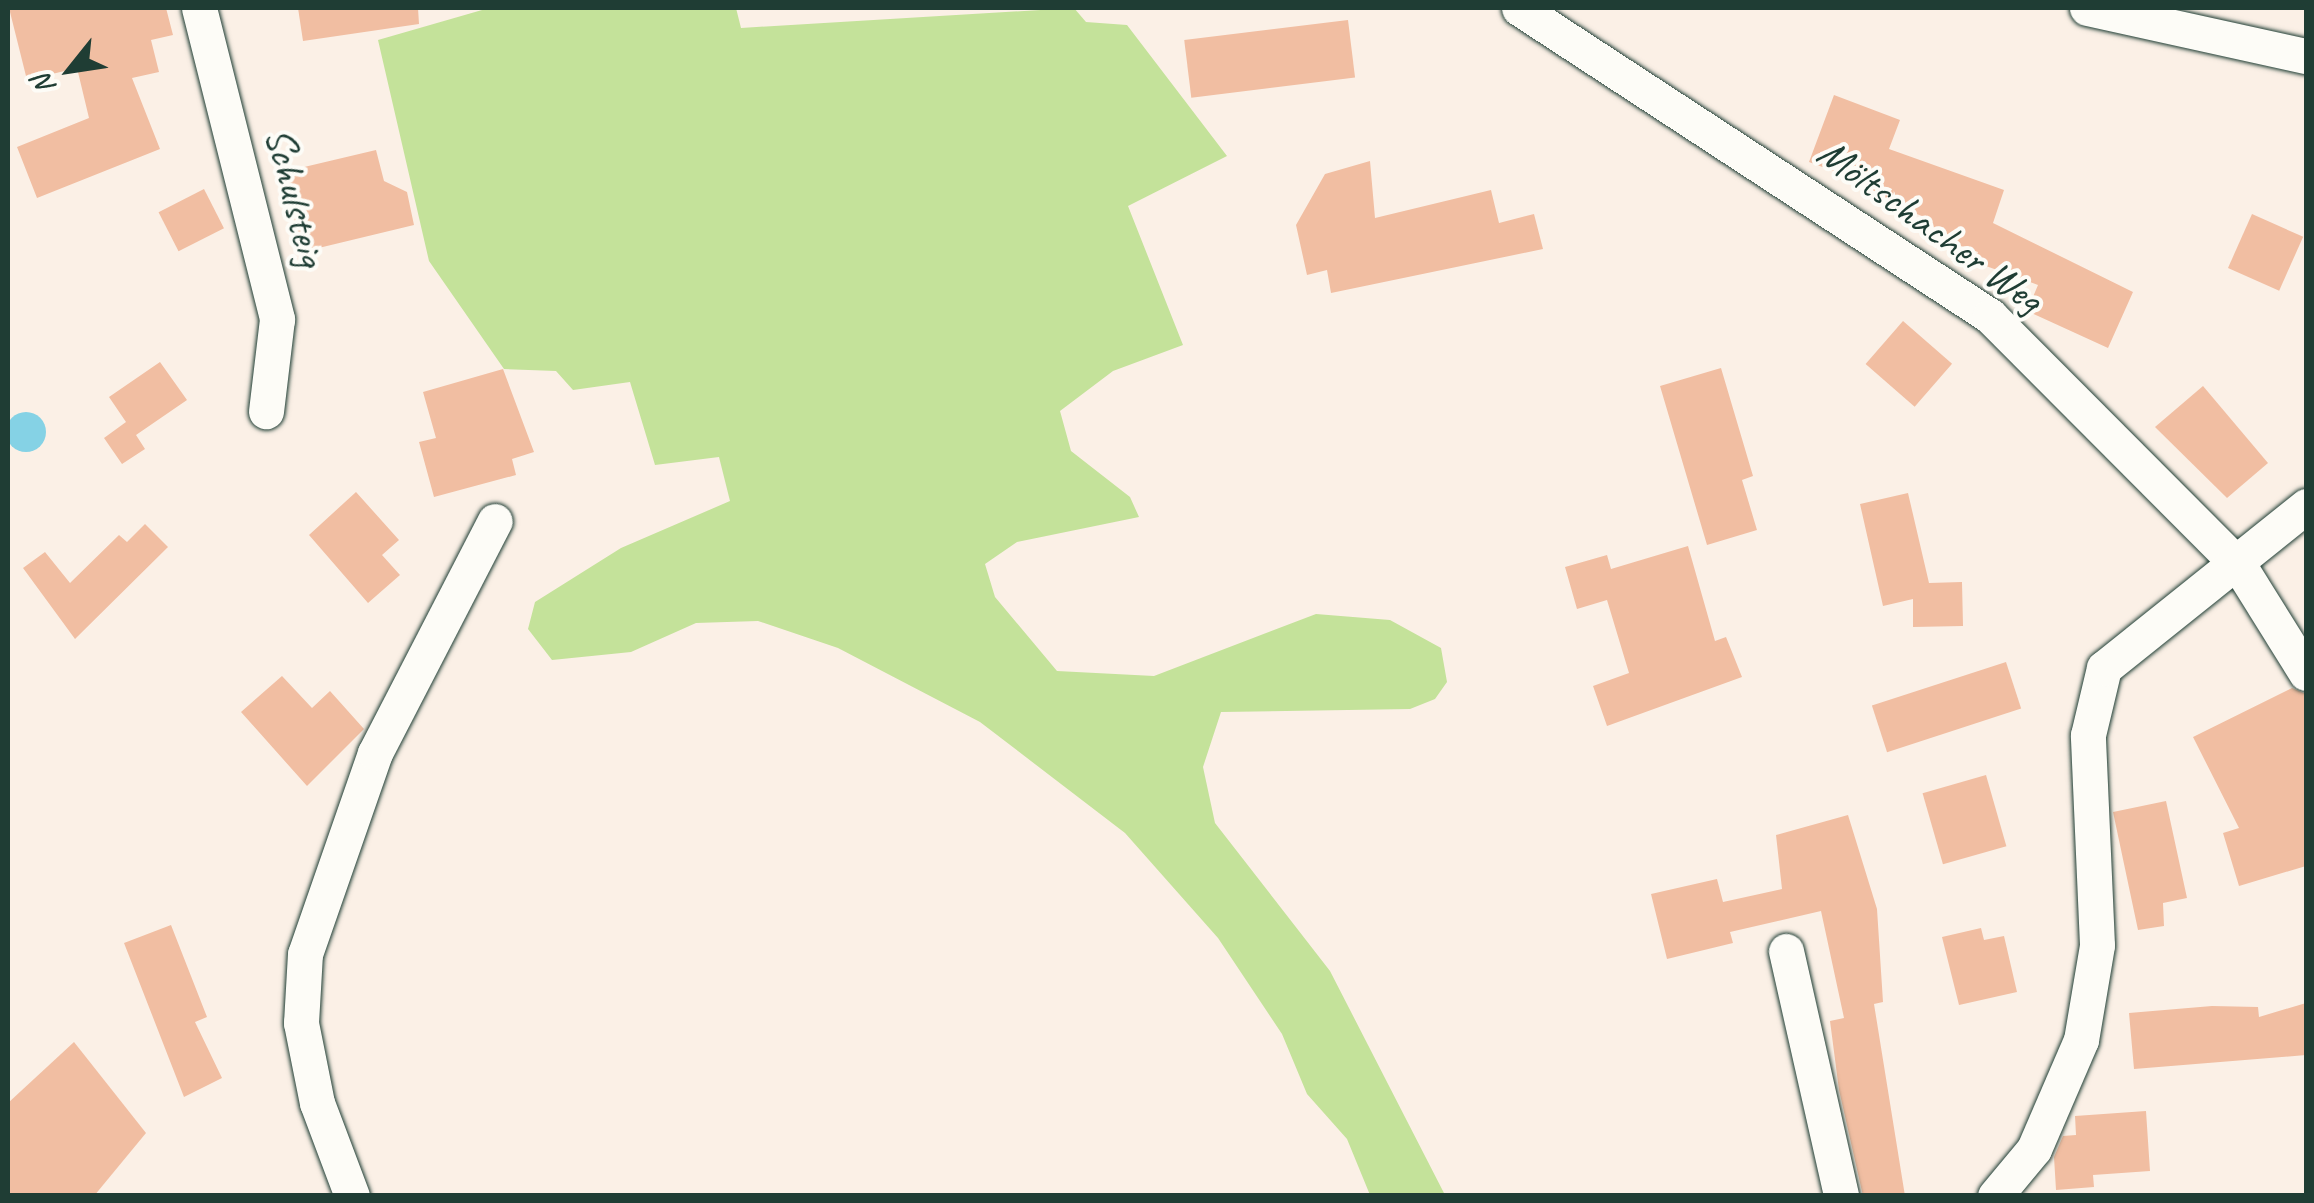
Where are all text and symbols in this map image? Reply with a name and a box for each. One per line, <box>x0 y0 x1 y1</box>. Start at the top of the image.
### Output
north arrow <box>20 20 120 120</box>
text: N <box>24 69 63 102</box>
street label: Schulsteig <box>254 123 336 271</box>
street label: Möltschacher Weg <box>1808 127 2052 325</box>

